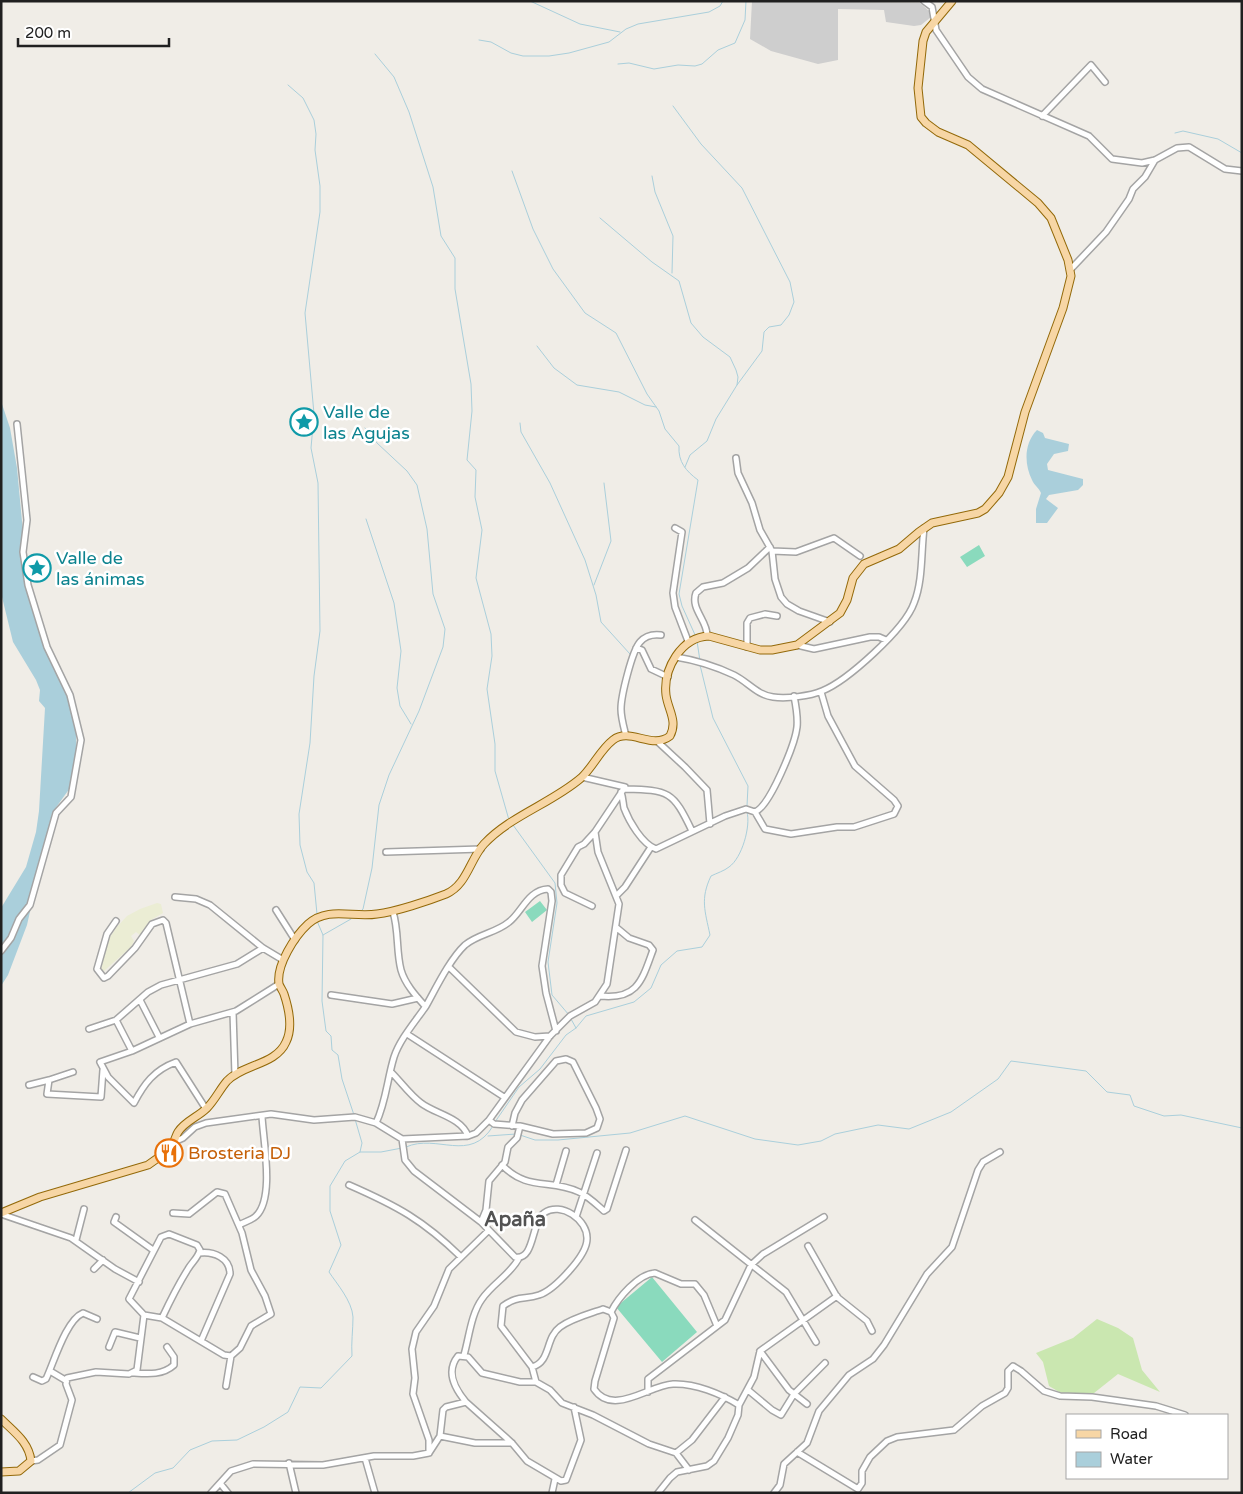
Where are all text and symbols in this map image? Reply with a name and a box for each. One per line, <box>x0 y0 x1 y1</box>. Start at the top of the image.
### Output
scale bar <box>18 15 169 47</box>
text: 200 m <box>25 24 71 42</box>
place label: Valle de las Agujas <box>323 401 410 444</box>
place icon: Valle de las Agujas <box>289 407 319 437</box>
place label: Valle de las ánimas <box>56 547 145 590</box>
place icon: Valle de las ánimas <box>22 553 52 583</box>
restaurant icon: Brosteria DJ <box>154 1138 184 1168</box>
place label: Brosteria DJ <box>188 1142 291 1164</box>
district label: Apaña <box>484 1208 546 1232</box>
legend <box>1066 1414 1228 1479</box>
text: Road <box>1110 1425 1148 1443</box>
text: Water <box>1110 1450 1153 1468</box>

